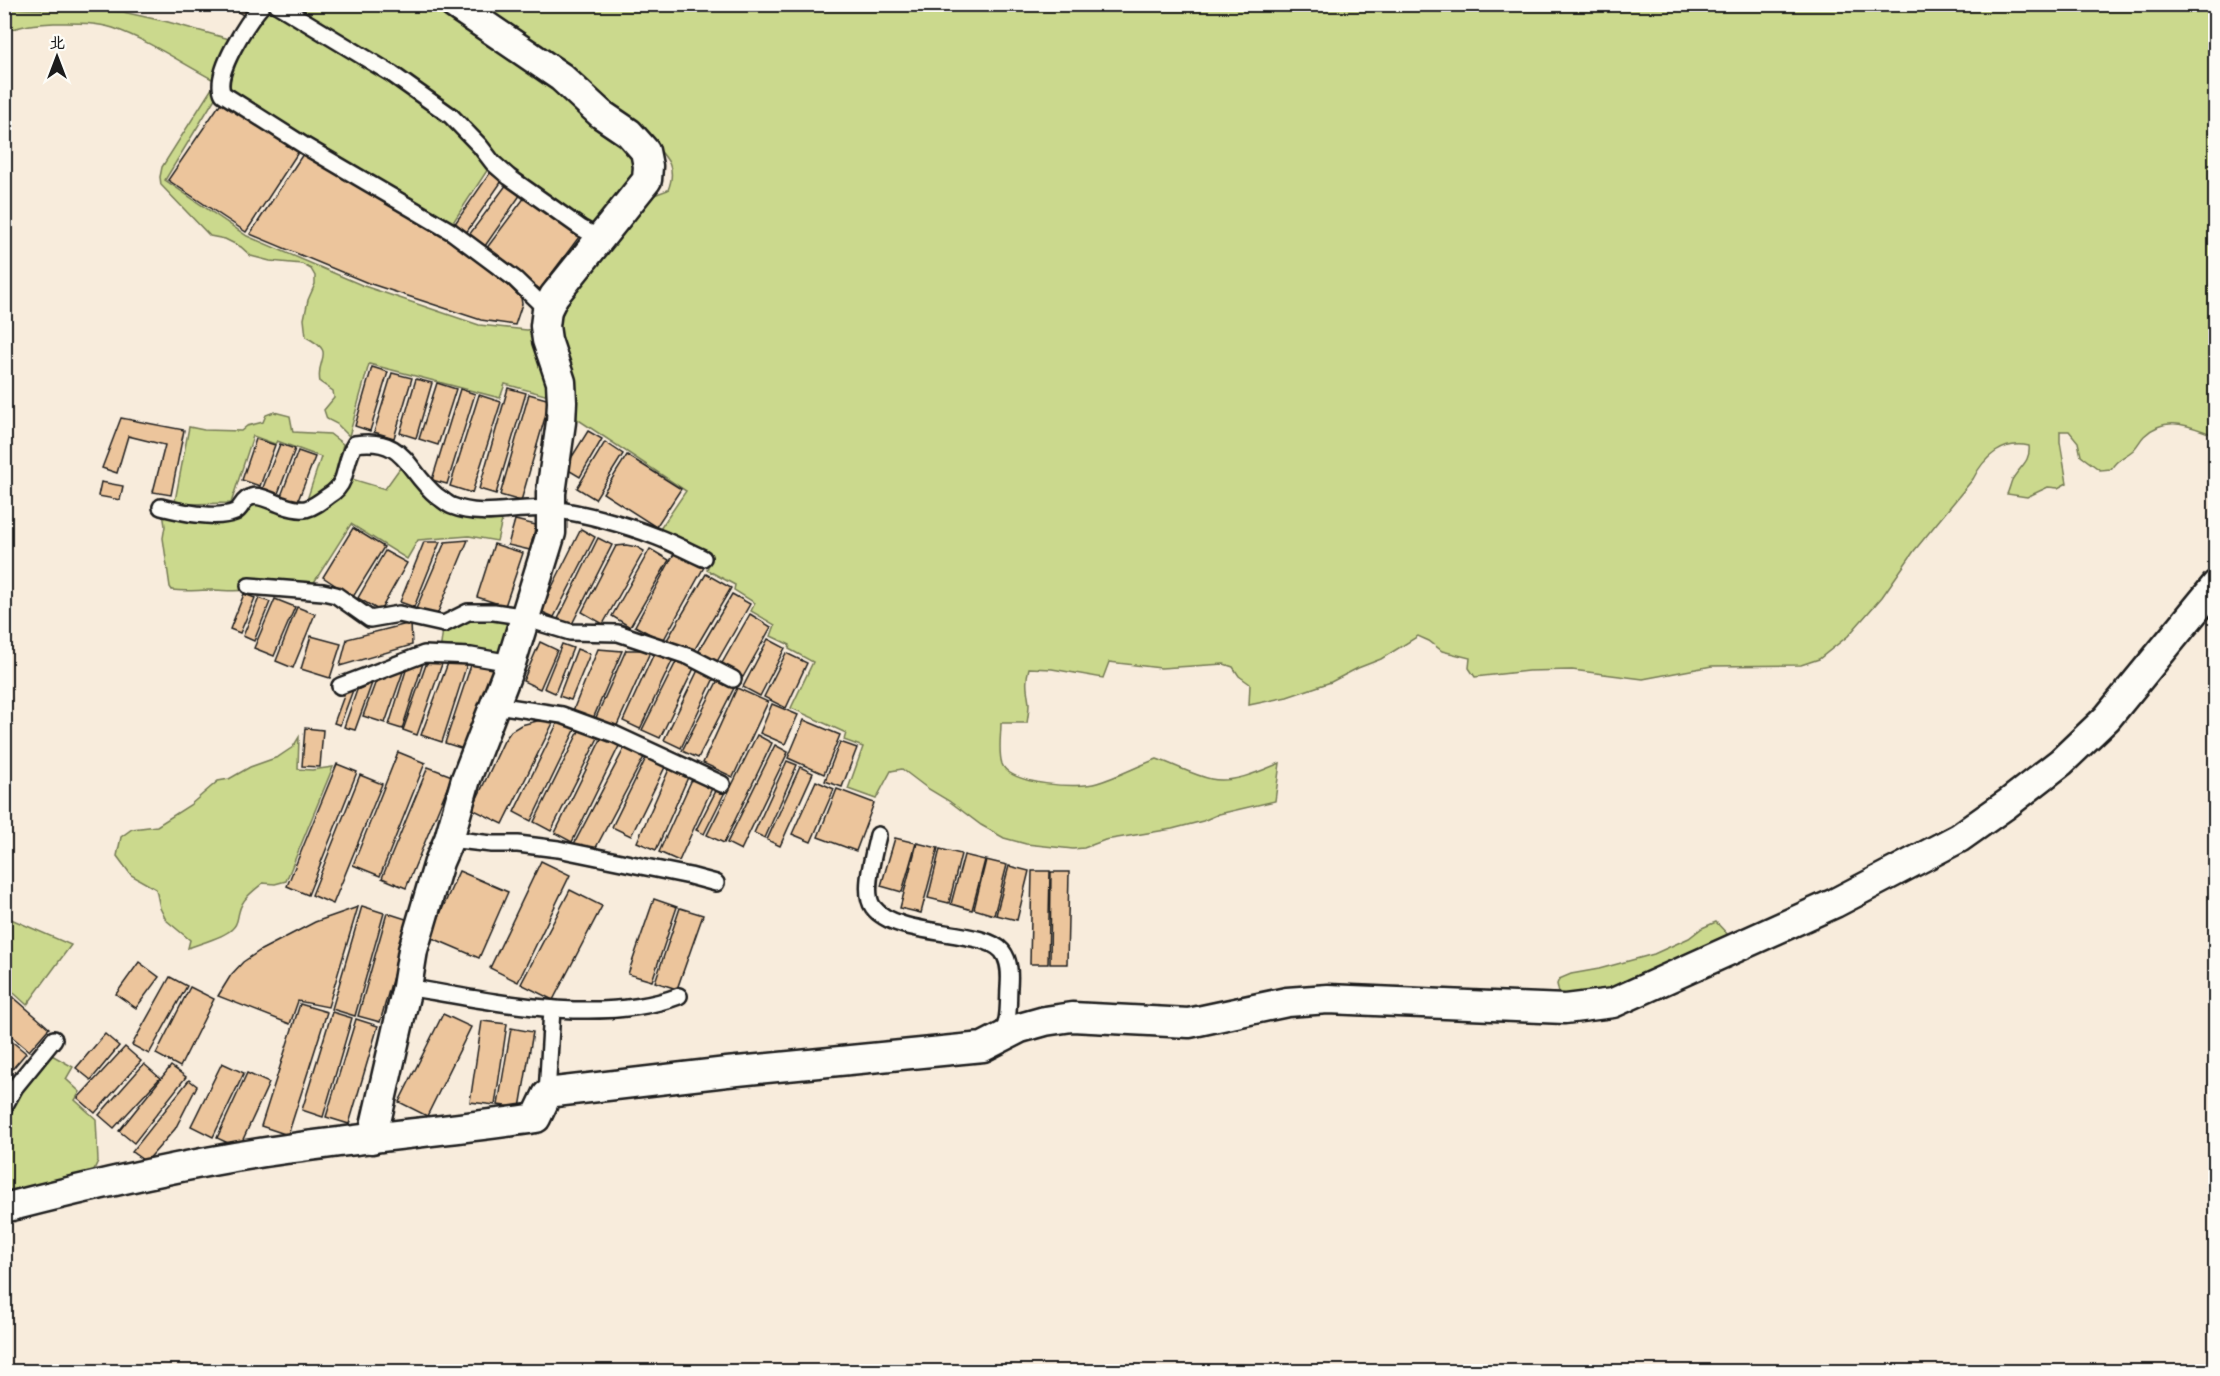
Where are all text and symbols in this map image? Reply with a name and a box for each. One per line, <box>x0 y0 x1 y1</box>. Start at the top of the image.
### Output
north arrow <box>27 27 87 87</box>
text: 北 <box>49 32 65 54</box>

